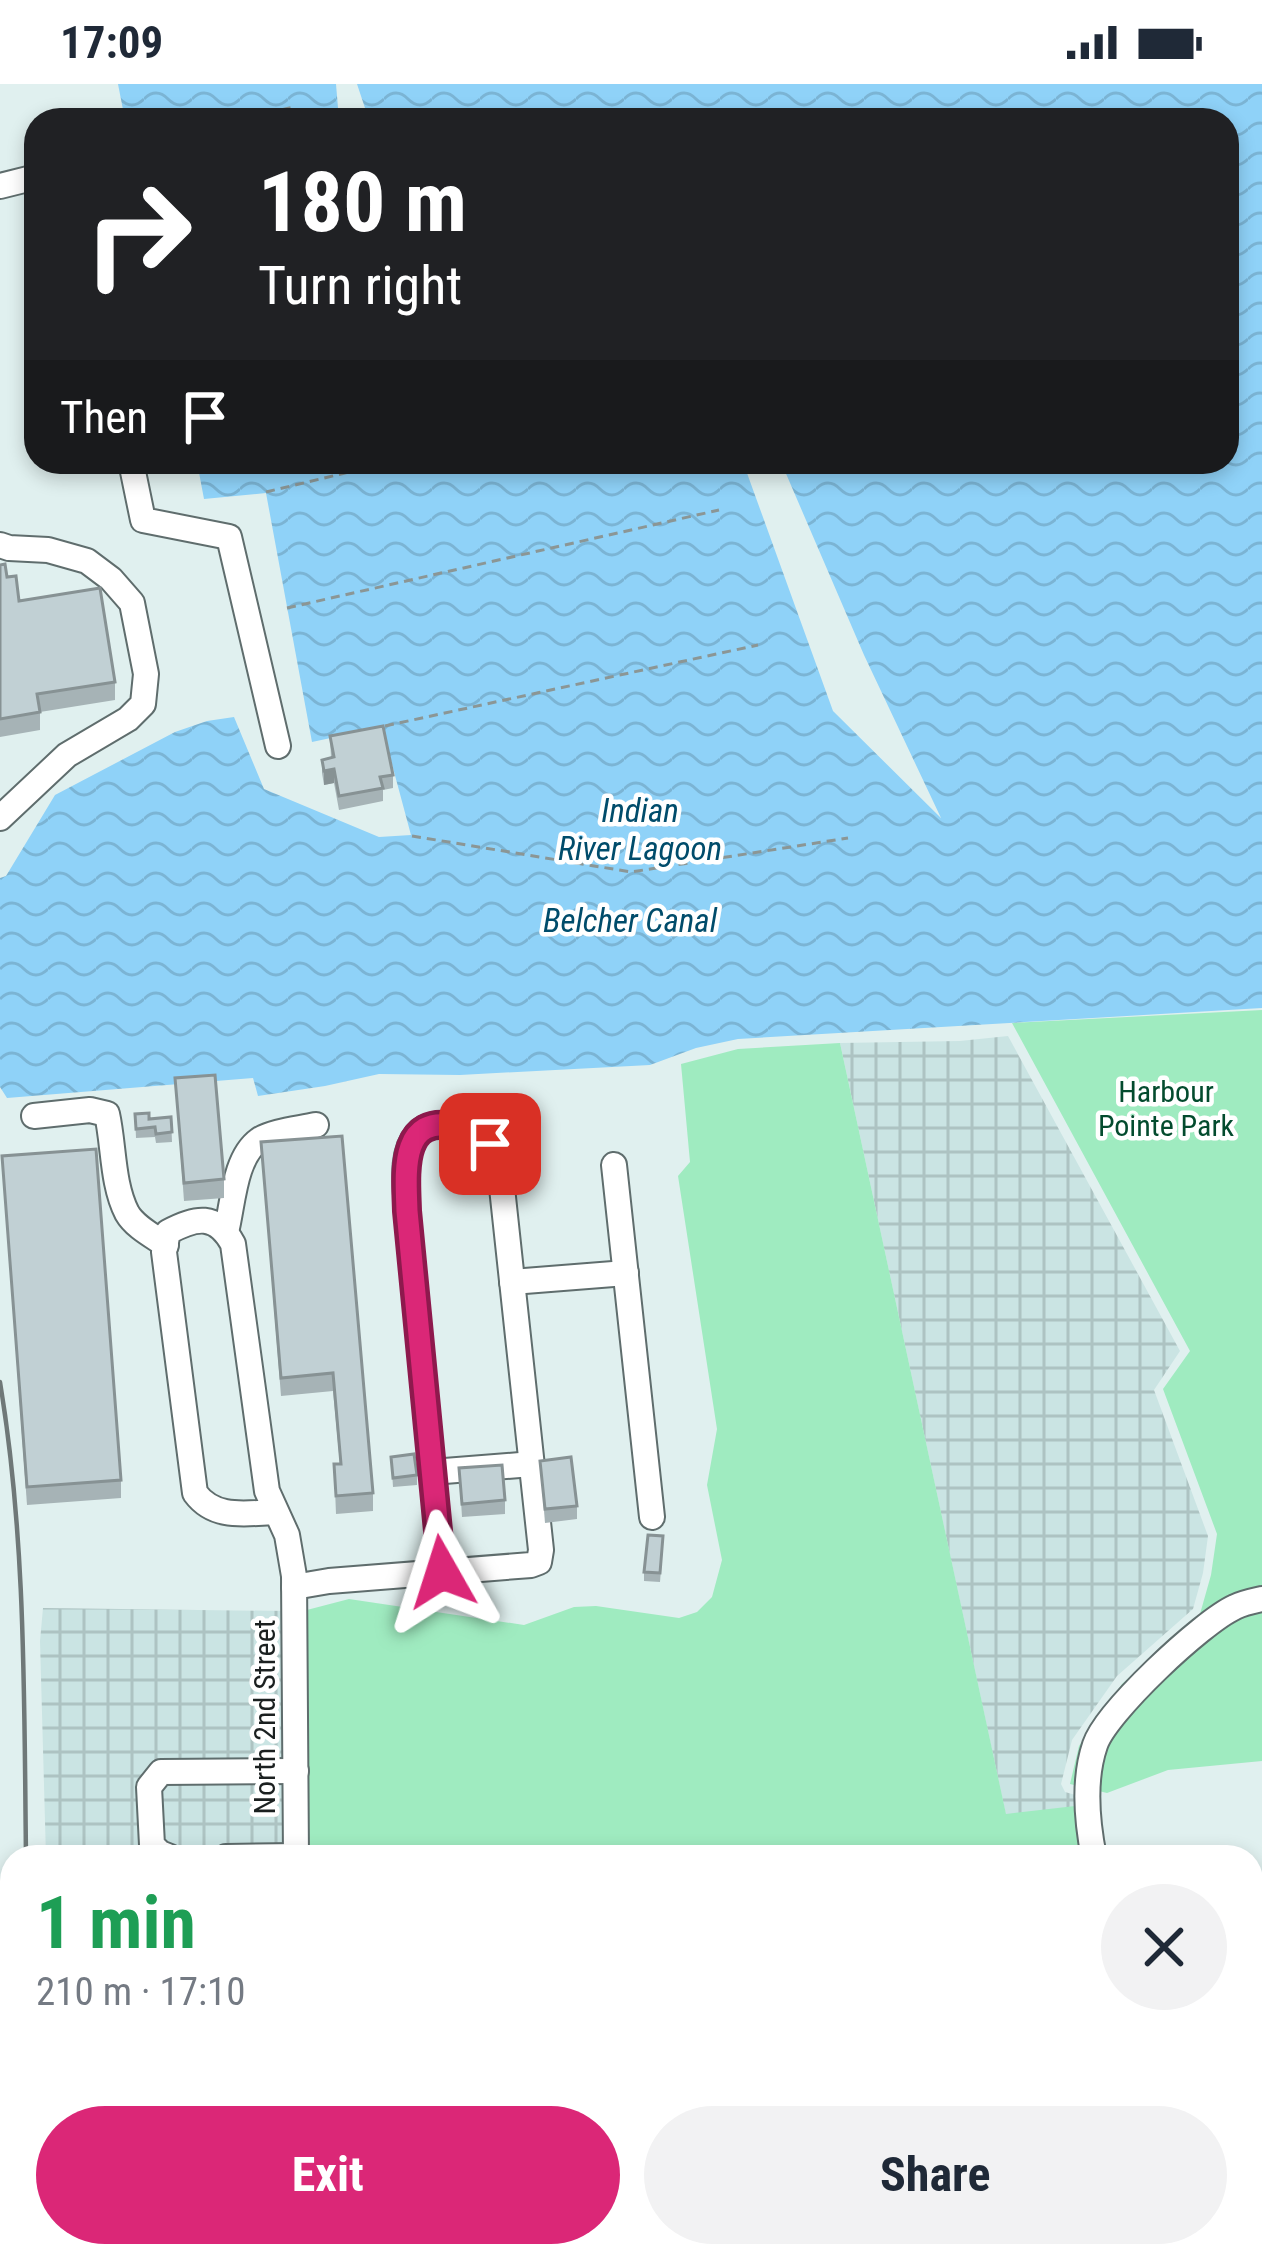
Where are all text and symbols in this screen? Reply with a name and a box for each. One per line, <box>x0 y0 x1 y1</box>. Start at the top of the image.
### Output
text: 17:09 <box>60 16 163 69</box>
text: 180 m <box>258 153 467 252</box>
icon: right <box>60 156 216 312</box>
text: Turn right <box>258 254 462 317</box>
icon: arrive <box>172 384 238 450</box>
text: Then <box>60 391 148 444</box>
water label: Indian River Lagoon <box>558 791 722 868</box>
water label: Belcher Canal <box>543 901 718 940</box>
park label: Harbour Pointe Park <box>1098 1074 1235 1143</box>
pin <box>439 1093 541 1195</box>
icon: arrive <box>457 1111 523 1177</box>
position arrow <box>379 1509 505 1635</box>
street label: North 2nd Street <box>247 1619 282 1815</box>
text: 1 min <box>36 1881 196 1966</box>
button: close <box>1101 1884 1227 2010</box>
text: 210 m · 17:10 <box>36 1969 246 2015</box>
button: Exit <box>36 2106 620 2244</box>
button: Share <box>644 2106 1227 2244</box>

